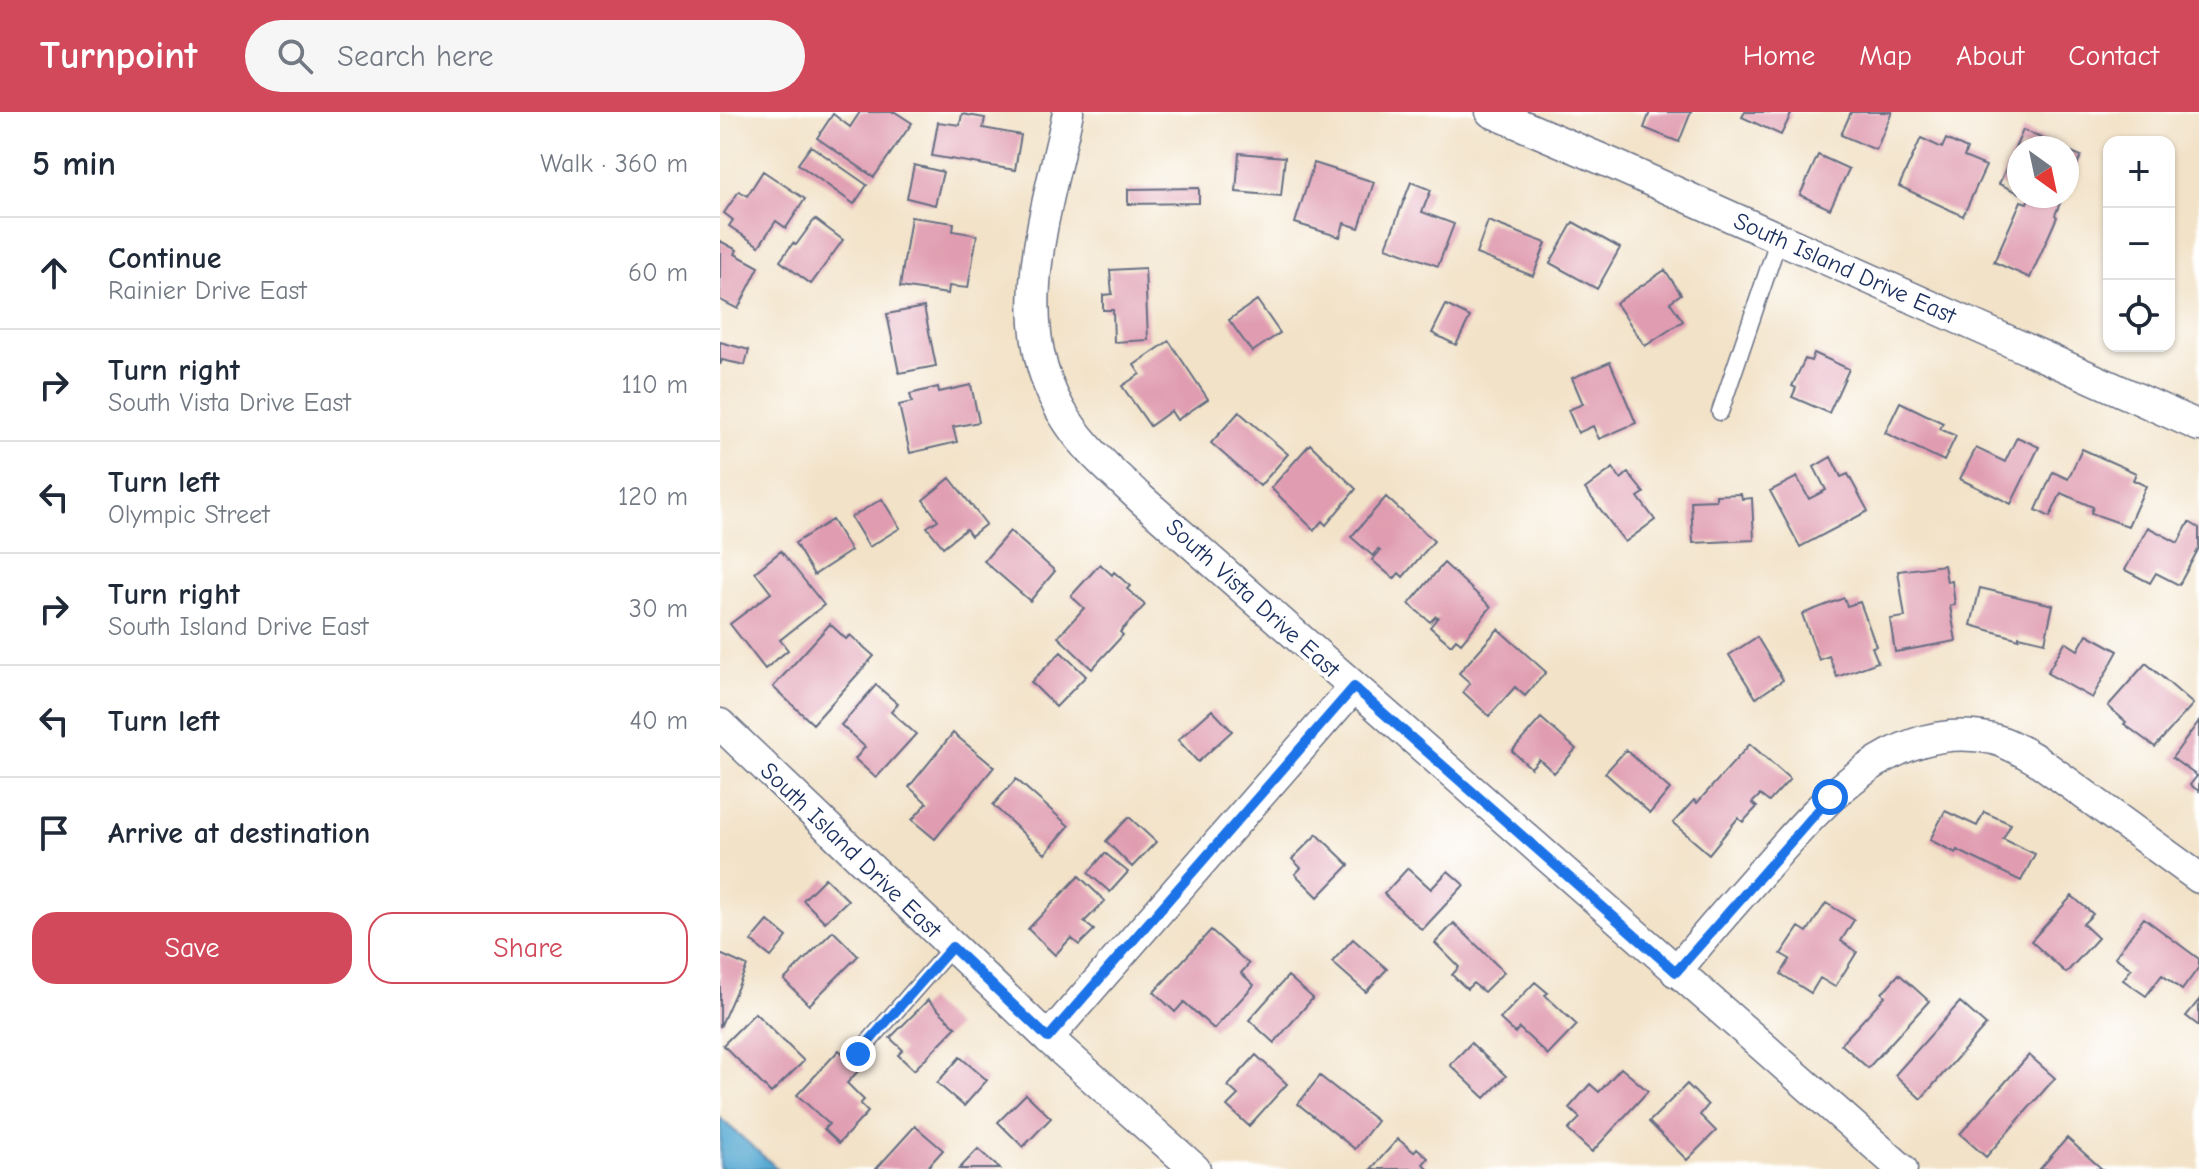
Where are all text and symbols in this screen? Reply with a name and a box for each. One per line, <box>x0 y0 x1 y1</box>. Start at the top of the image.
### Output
search box <box>245 20 805 92</box>
text: Turnpoint <box>40 34 197 78</box>
icon: search <box>273 34 317 78</box>
text: Search here <box>337 39 493 74</box>
text: Home <box>1743 40 1815 72</box>
text: Map <box>1859 40 1912 72</box>
text: About <box>1956 40 2024 72</box>
text: Contact <box>2068 40 2159 72</box>
north arrow <box>2007 136 2079 208</box>
map controls <box>2103 136 2175 352</box>
button: + <box>2103 136 2175 208</box>
text: 5 min <box>32 144 116 184</box>
text: Walk · 360 m <box>540 149 688 179</box>
street label: South Island Drive East <box>1730 206 1962 330</box>
button: − <box>2103 208 2175 280</box>
text: Continue <box>108 241 222 276</box>
icon: ahead <box>32 251 76 295</box>
text: 60 m <box>628 258 688 288</box>
text: Rainier Drive East <box>108 276 307 306</box>
button: locate <box>2103 280 2175 352</box>
text: Turn right <box>108 353 240 388</box>
icon: right <box>32 363 76 407</box>
text: 110 m <box>621 370 688 400</box>
text: South Vista Drive East <box>108 388 351 418</box>
text: Turn left <box>108 465 220 500</box>
icon: left <box>32 475 76 519</box>
text: 120 m <box>618 482 688 512</box>
text: Olympic Street <box>108 500 270 530</box>
street label: South Vista Drive East <box>1160 513 1347 684</box>
text: Turn right <box>108 577 240 612</box>
icon: right <box>32 587 76 631</box>
text: 30 m <box>629 594 688 624</box>
text: South Island Drive East <box>108 612 368 642</box>
icon: left <box>32 699 76 743</box>
text: Turn left <box>108 704 220 739</box>
text: 40 m <box>629 706 688 736</box>
street label: South Island Drive East <box>755 756 948 944</box>
route start <box>1812 779 1848 815</box>
icon: arrive <box>32 811 76 855</box>
text: Arrive at destination <box>108 816 370 851</box>
button: Save <box>32 912 352 984</box>
button: Share <box>368 912 688 984</box>
route end <box>840 1036 876 1072</box>

